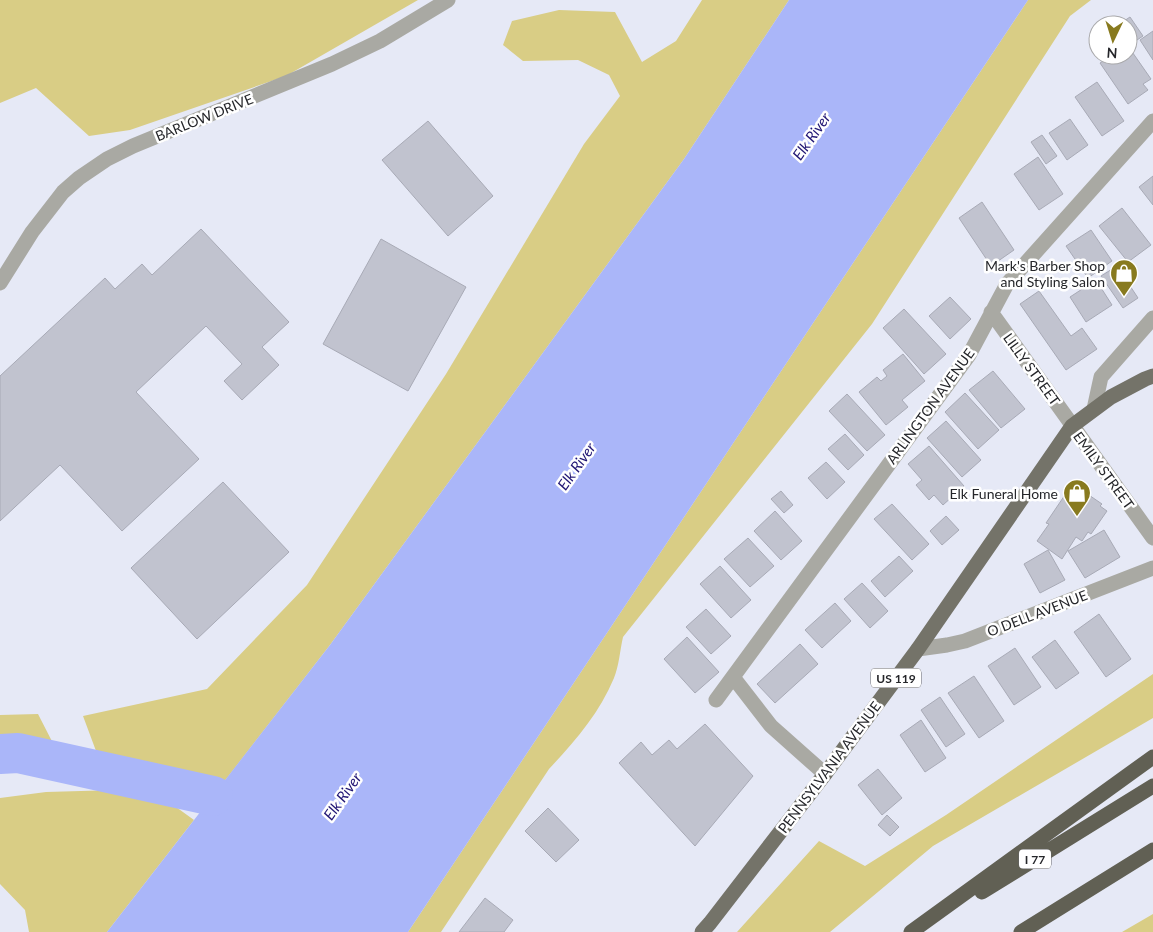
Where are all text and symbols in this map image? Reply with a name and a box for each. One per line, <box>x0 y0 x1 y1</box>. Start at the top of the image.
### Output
north arrow <box>1088 15 1138 65</box>
text: N <box>1106 45 1118 62</box>
street label: BARLOW DRIVE <box>153 90 255 144</box>
water label: Elk River <box>788 108 834 163</box>
place label: Mark's Barber Shop and Styling Salon <box>985 257 1105 290</box>
shop icon: Mark's Barber Shop and Styling Salon <box>1109 258 1139 297</box>
street label: LILLY STREET <box>1000 330 1064 409</box>
street label: ARLINGTON AVENUE <box>882 345 978 467</box>
street label: EMILY STREET <box>1070 428 1138 513</box>
water label: Elk River <box>553 438 599 493</box>
shop icon: Elk Funeral Home <box>1062 478 1092 517</box>
place label: Elk Funeral Home <box>949 485 1058 502</box>
street label: O DELL AVENUE <box>984 586 1090 640</box>
road number: US 119 <box>871 668 921 688</box>
street label: PENNSYLVANIA AVENUE <box>774 698 884 836</box>
water label: Elk River <box>319 768 365 823</box>
road number: I 77 <box>1019 850 1051 869</box>

